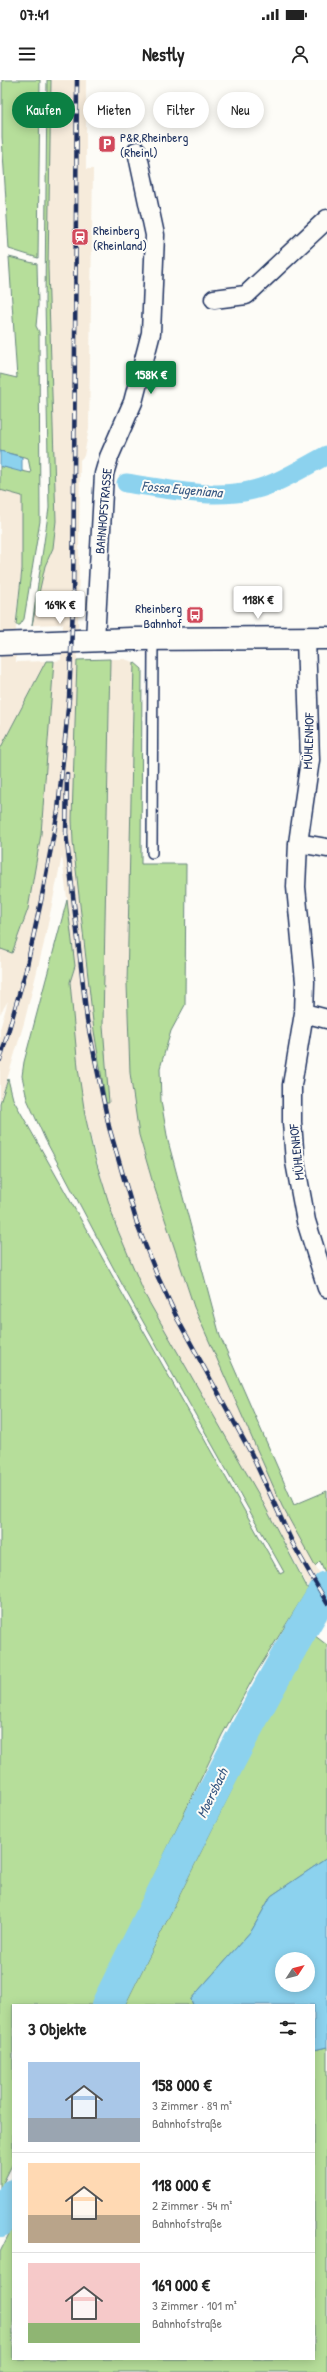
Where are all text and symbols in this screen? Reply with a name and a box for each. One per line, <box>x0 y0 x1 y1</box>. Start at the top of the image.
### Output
text: 07:41 <box>20 4 49 25</box>
text: Nestly <box>142 42 185 67</box>
icon: menu <box>16 43 38 65</box>
icon: person <box>289 43 311 65</box>
chip: Kaufen <box>12 92 75 128</box>
chip: Mieten <box>83 92 145 128</box>
chip: Filter <box>153 92 209 128</box>
chip: Neu <box>217 92 264 128</box>
place label: P&R,Rheinberg (Rheinl) <box>120 128 189 161</box>
parking icon: P&R,Rheinberg (Rheinl) <box>97 134 117 154</box>
place label: Rheinberg (Rheinland) <box>93 221 147 254</box>
station icon: Rheinberg (Rheinland) <box>70 227 90 247</box>
pin: 158K € <box>118 361 184 395</box>
text: 158K € <box>135 365 167 383</box>
street label: BAHNHOFSTRASSE <box>90 467 116 555</box>
water label: Fossa Eugeniana <box>141 476 225 503</box>
pin: 118K € <box>225 586 291 620</box>
text: 118K € <box>242 590 274 608</box>
pin: 169K € <box>27 591 93 625</box>
text: 169K € <box>45 595 75 613</box>
place label: Rheinberg Bahnhof <box>135 599 182 632</box>
bus stop icon: Rheinberg Bahnhof <box>185 605 205 625</box>
street label: MÜHLENHOF <box>298 711 318 770</box>
street label: MÜHLENHOF <box>284 1122 308 1181</box>
water label: Moersbach <box>191 1764 232 1821</box>
north arrow <box>275 1952 315 1992</box>
map controls <box>275 1952 315 1992</box>
text: 3 Objekte <box>28 2017 86 2040</box>
icon: filters <box>277 2017 299 2039</box>
text: 158 000 € <box>152 2073 212 2096</box>
icon: home <box>60 2078 108 2126</box>
text: 3 Zimmer · 89 m² <box>152 2096 232 2114</box>
text: Bahnhofstraße <box>152 2114 222 2132</box>
text: 118 000 € <box>152 2173 211 2196</box>
icon: home <box>60 2179 108 2227</box>
text: 2 Zimmer · 54 m² <box>152 2196 232 2214</box>
text: Bahnhofstraße <box>152 2214 222 2232</box>
text: 169 000 € <box>152 2273 210 2296</box>
icon: home <box>60 2279 108 2327</box>
text: 3 Zimmer · 101 m² <box>152 2296 237 2314</box>
text: Bahnhofstraße <box>152 2314 222 2332</box>

